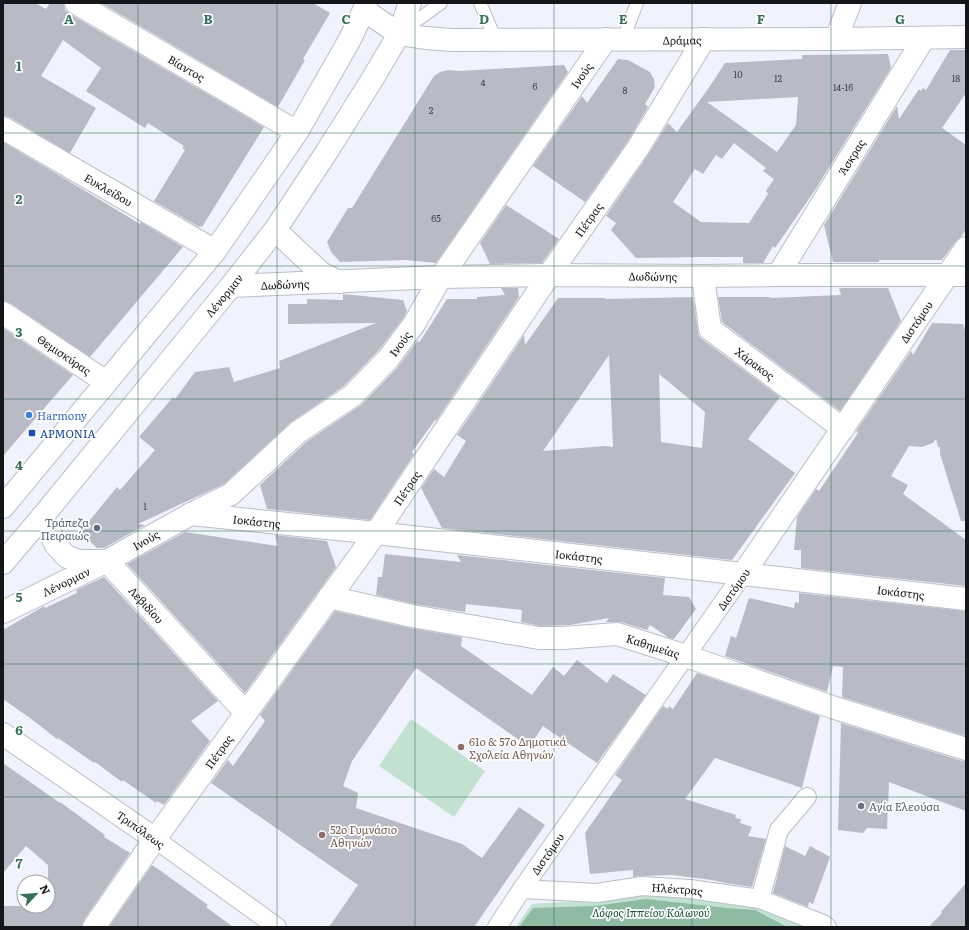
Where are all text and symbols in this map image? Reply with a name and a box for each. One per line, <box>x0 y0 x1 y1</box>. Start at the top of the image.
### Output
text: A <box>64 9 74 28</box>
text: B <box>204 9 213 28</box>
text: C <box>341 9 351 28</box>
text: D <box>479 9 489 28</box>
text: E <box>619 9 628 28</box>
text: F <box>757 9 765 28</box>
text: G <box>895 9 905 28</box>
street label: Δράμας <box>663 31 702 47</box>
street label: Βίαντος <box>165 50 208 85</box>
text: 1 <box>16 56 22 75</box>
street label: Ινούς <box>566 59 596 91</box>
house number: 10 <box>734 67 742 81</box>
house number: 12 <box>774 71 783 85</box>
house number: 18 <box>952 71 960 85</box>
house number: 4 <box>481 75 486 89</box>
house number: 6 <box>533 79 538 93</box>
house number: 14-16 <box>833 80 853 94</box>
house number: 8 <box>623 83 628 97</box>
house number: 2 <box>429 103 434 117</box>
street label: Άσκρας <box>834 135 868 178</box>
street label: Ευκλείδου <box>81 169 136 210</box>
text: 2 <box>16 189 23 208</box>
street label: Πέτρας <box>570 199 606 240</box>
house number: 65 <box>431 211 441 225</box>
street label: Δωδώνης <box>628 268 678 284</box>
street label: Λένορμαν <box>201 270 246 320</box>
street label: Δωδώνης <box>260 275 310 293</box>
street label: Διστόμου <box>896 297 936 346</box>
text: 3 <box>15 322 23 341</box>
street label: Ινούς <box>385 327 415 360</box>
street label: Θεμισκύρας <box>34 330 95 378</box>
street label: Χάρακος <box>732 343 779 383</box>
place label: Harmony <box>37 407 88 423</box>
marker: Harmony <box>24 410 34 420</box>
place label: ΑΡΜΟΝΙΑ <box>40 425 96 441</box>
marker: ΑΡΜΟΝΙΑ <box>27 428 37 438</box>
text: 4 <box>15 455 23 474</box>
street label: Πέτρας <box>389 467 424 508</box>
house number: 1 <box>143 499 147 513</box>
street label: Ιοκάστης <box>232 510 282 531</box>
place label: Τράπεζα Πειραιώς <box>41 514 90 543</box>
marker: Τράπεζα Πειραιώς <box>92 523 102 533</box>
street label: Ινούς <box>129 525 162 553</box>
street label: Ιοκάστης <box>554 545 604 566</box>
street label: Λένορμαν <box>39 563 93 600</box>
street label: Διστόμου <box>713 565 753 613</box>
street label: Ιοκάστης <box>876 581 926 602</box>
street label: Λεβιδίου <box>126 582 168 626</box>
text: 5 <box>15 587 23 606</box>
street label: Καθημείας <box>624 629 682 662</box>
text: 6 <box>15 720 23 739</box>
street label: Πέτρας <box>201 731 236 772</box>
place label: 61ο & 57ο Δημοτικά Σχολεία Αθηνών <box>469 733 566 762</box>
marker: 61ο & 57ο Δημοτικά Σχολεία Αθηνών <box>456 742 466 752</box>
place label: Αγία Ελεούσα <box>869 798 940 814</box>
marker: Αγία Ελεούσα <box>856 801 866 811</box>
street label: Τριπόλεως <box>114 806 169 852</box>
place label: 52ο Γυμνάσιο Αθηνών <box>330 821 397 850</box>
street label: Διστόμου <box>527 829 567 877</box>
marker: 52ο Γυμνάσιο Αθηνών <box>317 830 327 840</box>
text: 7 <box>15 853 23 872</box>
north arrow <box>16 874 56 914</box>
street label: Ηλέκτρας <box>651 879 704 899</box>
text: N <box>37 882 55 897</box>
park label: Λόφος Ιππείου Κολωνού <box>592 904 710 920</box>

